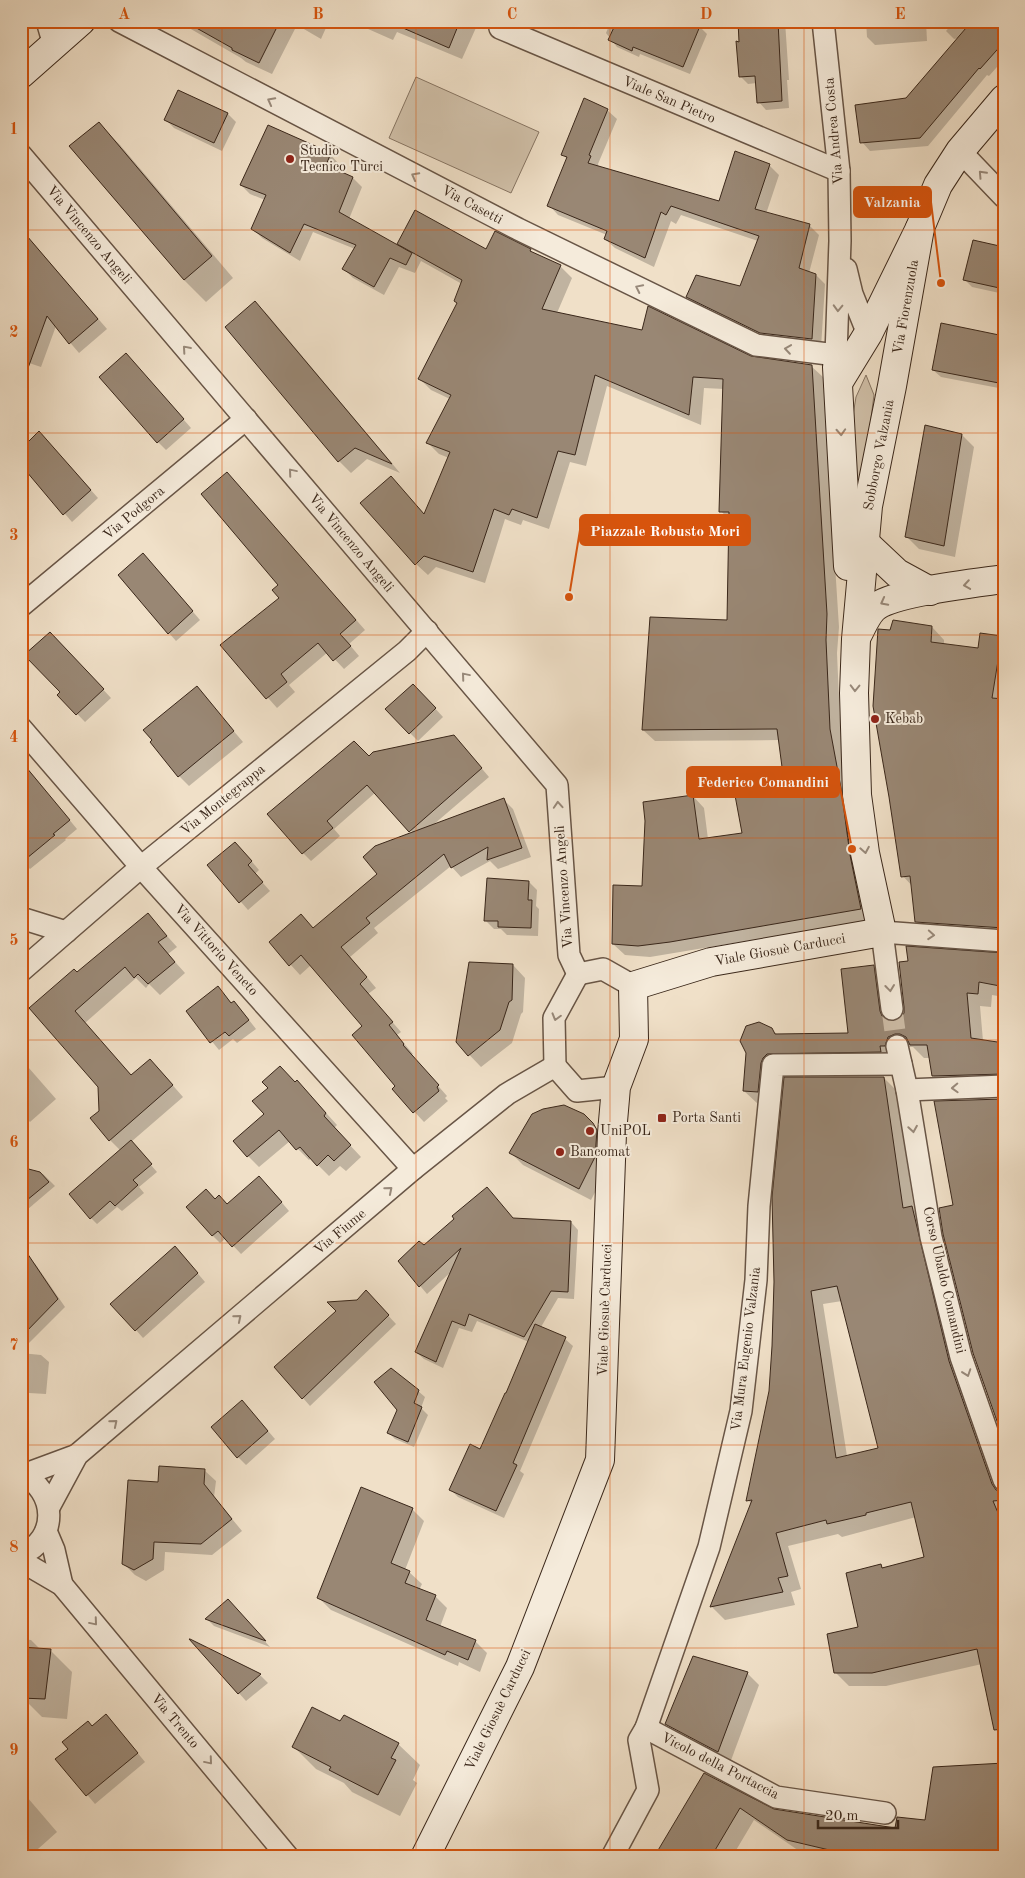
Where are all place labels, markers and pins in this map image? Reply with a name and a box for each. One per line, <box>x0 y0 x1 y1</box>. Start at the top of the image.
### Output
place label: Studio Tecnico Turci <box>300 144 383 174</box>
marker: Studio Tecnico Turci <box>284 153 296 165</box>
callout: Valzania <box>854 187 931 217</box>
callout: Piazzale Robusto Mori <box>580 515 750 545</box>
place label: Kebab <box>885 712 923 726</box>
marker: Kebab <box>869 713 881 725</box>
callout: Federico Comandini <box>687 767 839 797</box>
place label: Porta Santi <box>672 1111 741 1125</box>
marker: Porta Santi <box>656 1112 668 1124</box>
place label: UniPOL <box>600 1124 651 1138</box>
marker: UniPOL <box>584 1125 596 1137</box>
place label: Bancomat <box>570 1145 630 1159</box>
marker: Bancomat <box>554 1146 566 1158</box>

